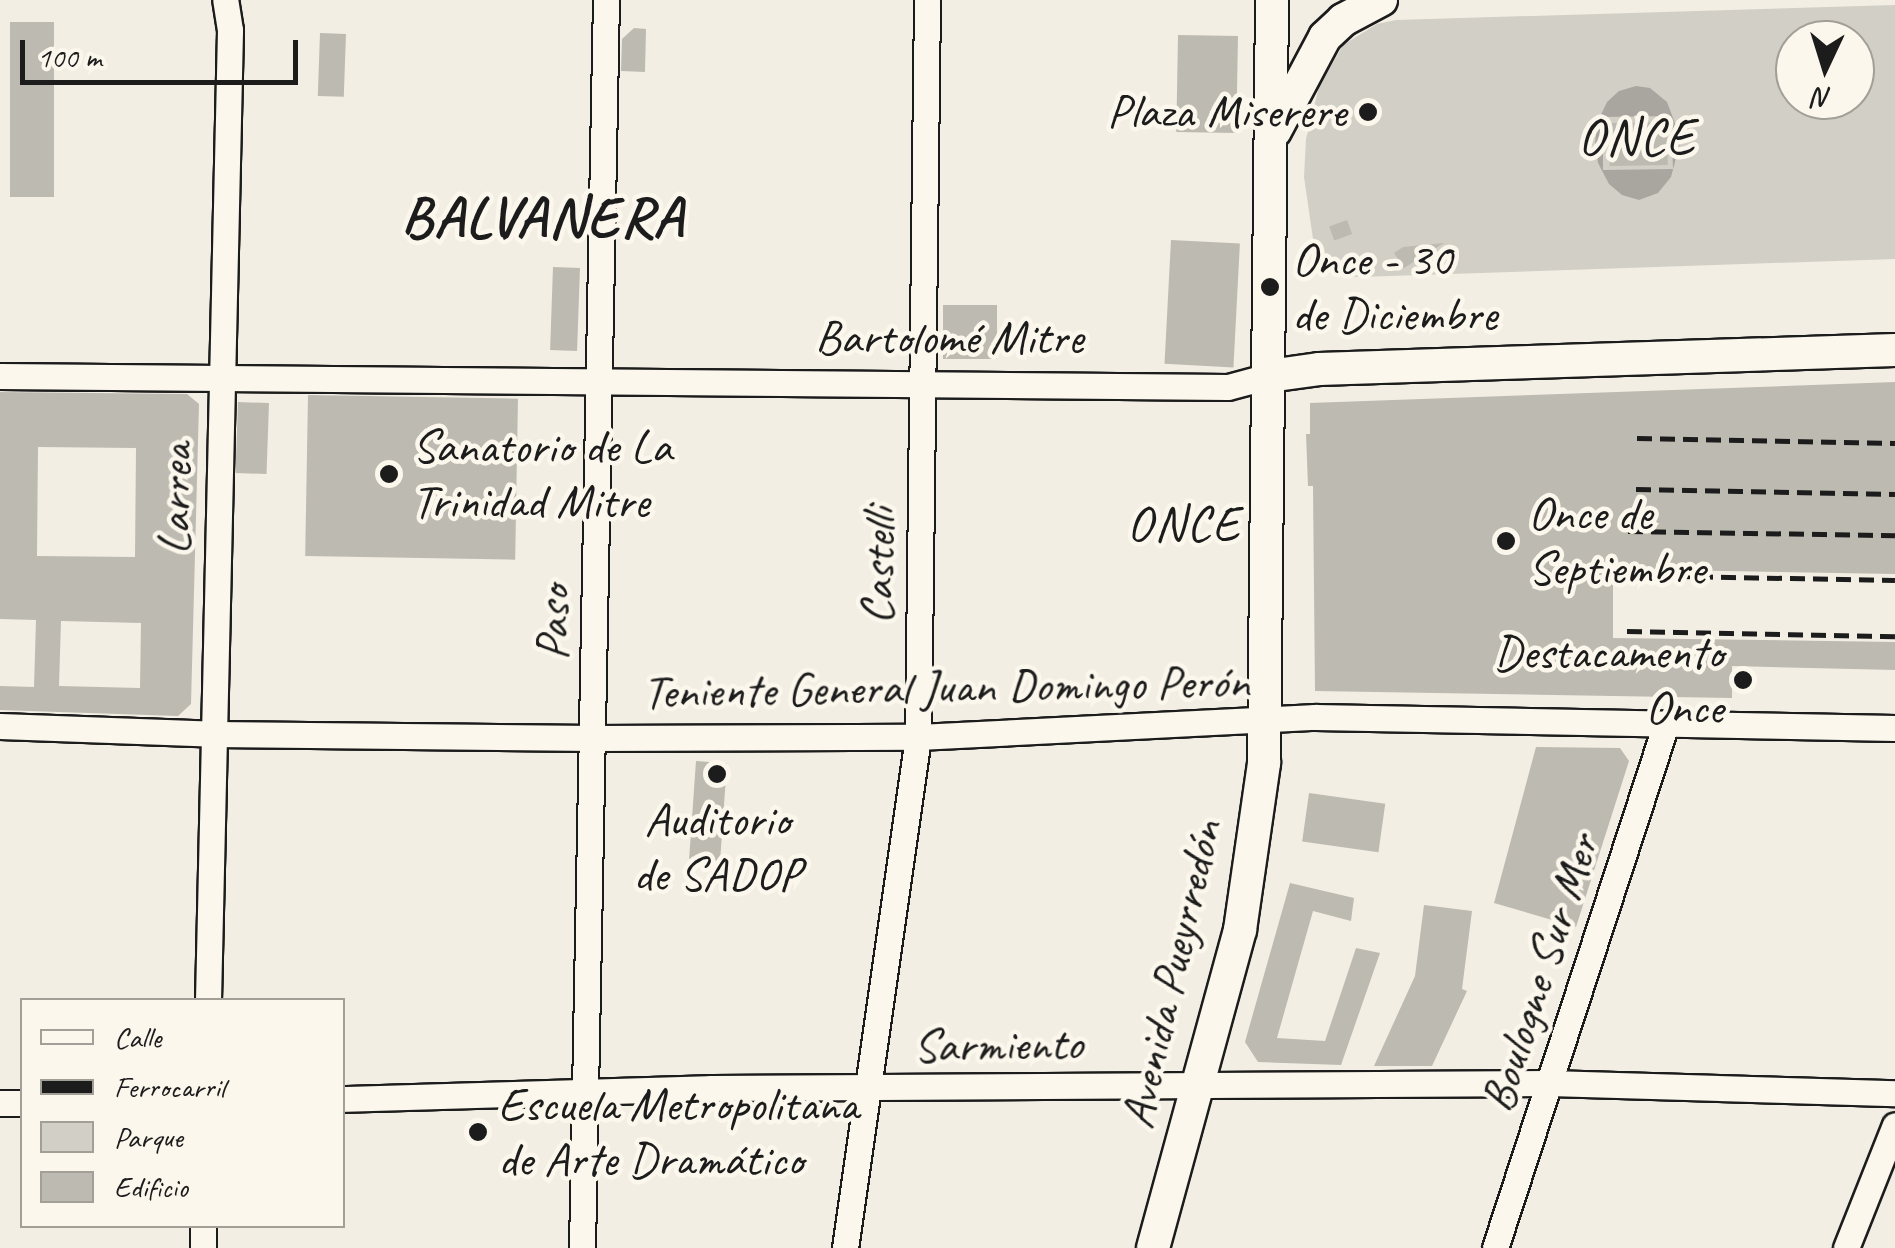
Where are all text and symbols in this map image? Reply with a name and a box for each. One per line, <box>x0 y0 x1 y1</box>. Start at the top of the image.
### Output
scale bar <box>25 20 302 82</box>
north arrow <box>1775 20 1875 120</box>
text: 100 m <box>37 38 102 76</box>
text: N <box>1813 80 1833 116</box>
place label: Plaza Miserere <box>1106 83 1346 141</box>
marker: Plaza Miserere <box>1355 99 1381 125</box>
district label: ONCE <box>1578 107 1696 169</box>
district label: BALVANERA <box>400 182 686 252</box>
place label: Once - 30 de Diciembre <box>1292 230 1500 343</box>
marker: Once - 30 de Diciembre <box>1257 274 1283 300</box>
street label: Bartolomé Mitre <box>815 309 1083 367</box>
place label: Sanatorio de La Trinidad Mitre <box>412 417 672 530</box>
street label: Larrea <box>145 443 205 555</box>
marker: Sanatorio de La Trinidad Mitre <box>376 461 402 487</box>
place label: Once de Septiembre <box>1528 484 1705 597</box>
district label: ONCE <box>1127 494 1241 554</box>
street label: Castelli <box>848 507 908 625</box>
marker: Once de Septiembre <box>1493 528 1519 554</box>
street label: Paso <box>524 585 582 661</box>
place label: Destacamento Once <box>1493 623 1723 736</box>
street label: Teniente General Juan Domingo Perón <box>645 653 1247 721</box>
marker: Destacamento Once <box>1732 669 1754 691</box>
marker: Auditorio de SADOP <box>706 763 728 785</box>
place label: Auditorio de SADOP <box>633 790 801 903</box>
street label: Avenida Pueyrredón <box>1108 814 1234 1134</box>
street label: Boulogne Sur Mer <box>1468 828 1612 1118</box>
legend <box>20 998 345 1228</box>
street label: Sarmiento <box>913 1015 1083 1075</box>
text: Calle <box>114 1018 161 1056</box>
text: Ferrocarril <box>114 1068 225 1106</box>
place label: Escuela Metropolitana de Arte Dramático <box>498 1075 858 1188</box>
text: Parque <box>114 1118 183 1156</box>
marker: Escuela Metropolitana de Arte Dramático <box>467 1121 489 1143</box>
text: Edificio <box>114 1168 188 1206</box>

